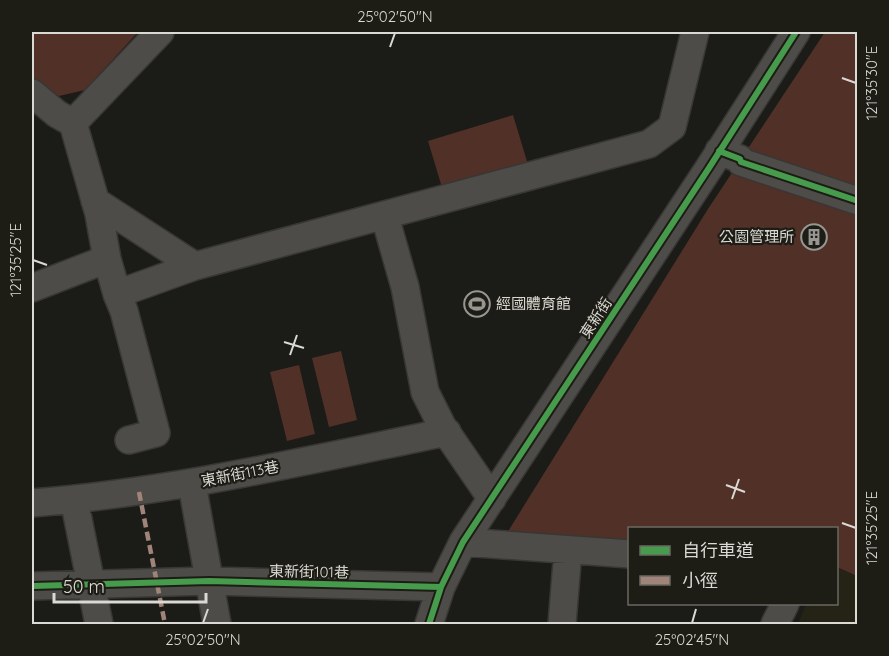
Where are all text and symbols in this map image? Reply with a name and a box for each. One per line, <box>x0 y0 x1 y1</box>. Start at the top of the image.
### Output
text: 25°02'50"N <box>357 7 433 26</box>
text: 121°35'30"E <box>862 46 881 120</box>
building icon: 公園管理所 <box>799 222 829 252</box>
text: 121°35'25"E <box>6 223 25 297</box>
place label: 公園管理所 <box>719 227 794 246</box>
sports icon: 經國體育館 <box>462 289 492 319</box>
place label: 經國體育館 <box>496 294 571 313</box>
street label: 東新街 <box>575 294 616 342</box>
street label: 東新街113巷 <box>199 457 280 490</box>
text: 121°35'25"E <box>862 491 881 565</box>
legend <box>628 527 838 605</box>
text: 自行車道 <box>682 539 754 562</box>
street label: 東新街101巷 <box>269 561 349 582</box>
scale bar <box>54 566 206 604</box>
text: 小徑 <box>682 569 718 592</box>
text: 50 m <box>63 575 105 598</box>
text: 25°02'50"N <box>165 630 241 649</box>
text: 25°02'45"N <box>655 630 729 649</box>

